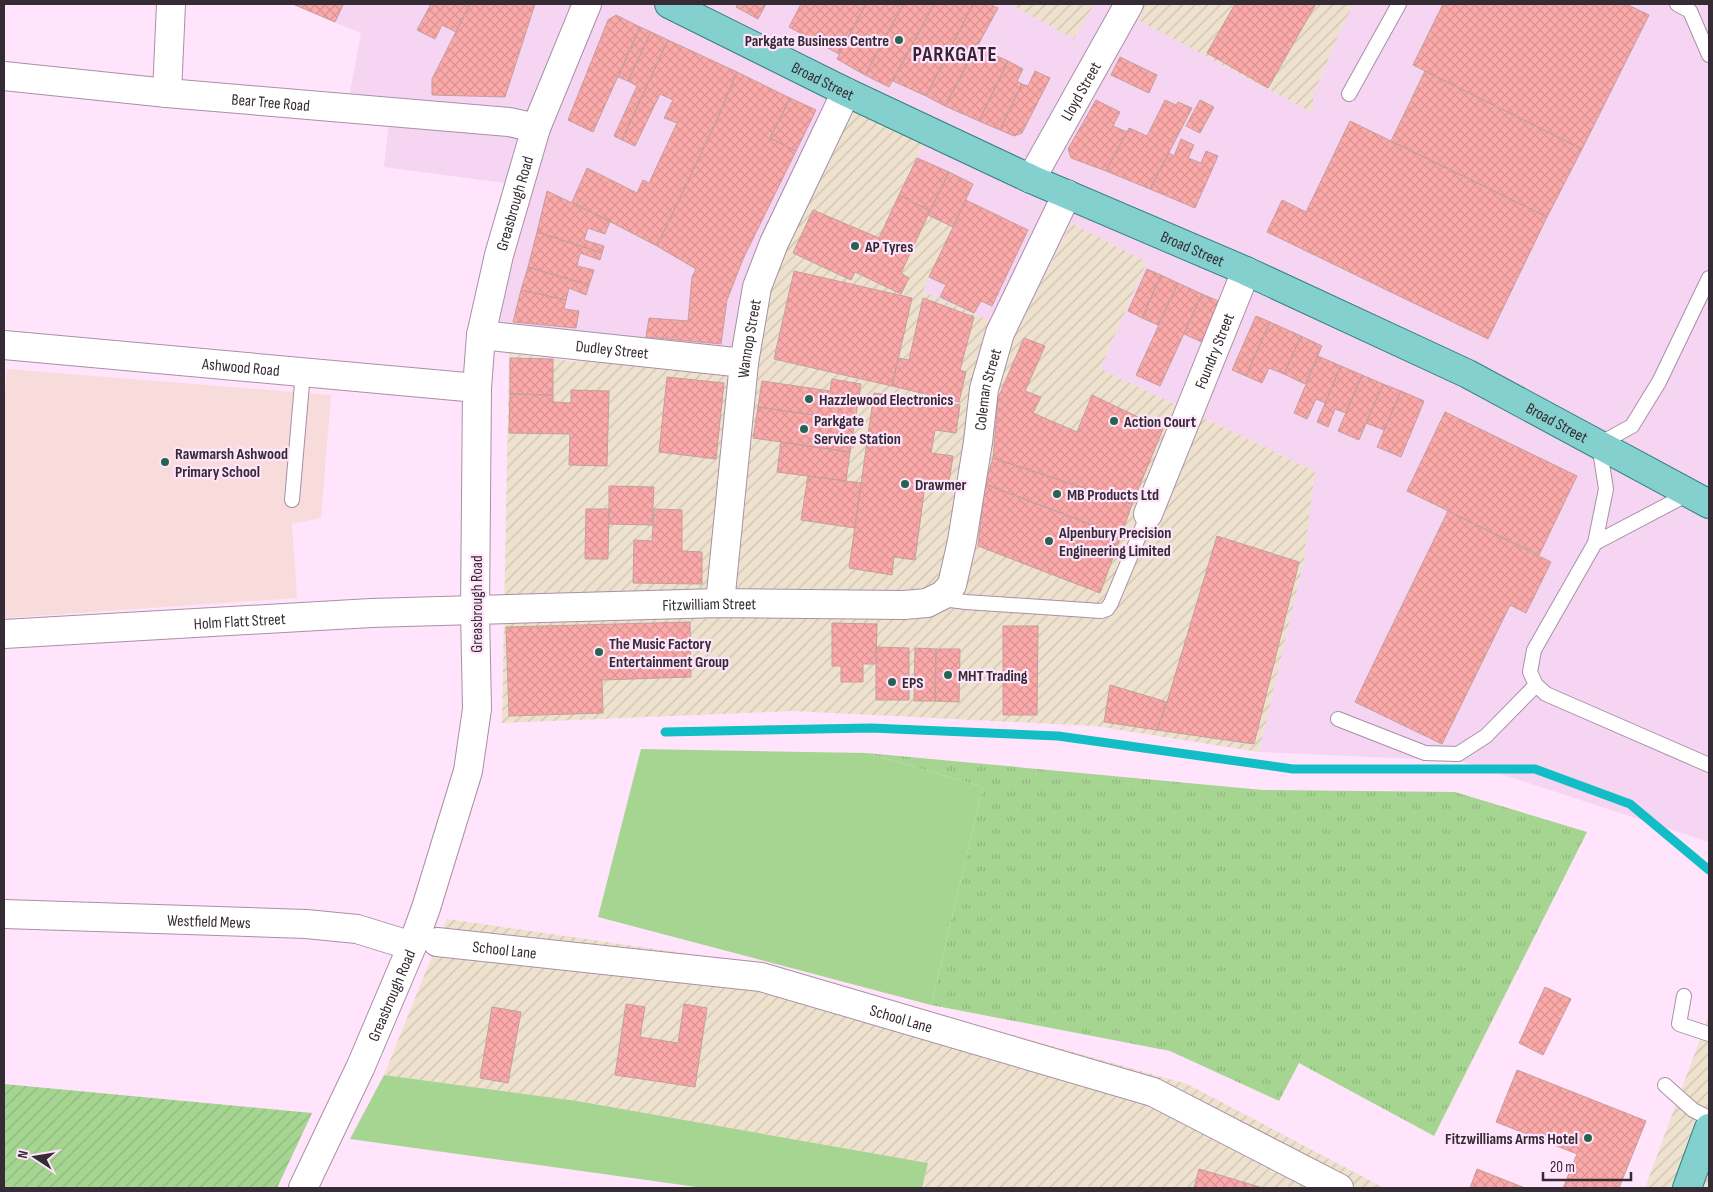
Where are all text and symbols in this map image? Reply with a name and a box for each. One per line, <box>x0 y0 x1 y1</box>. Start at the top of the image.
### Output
place label: Parkgate Business Centre <box>745 32 889 51</box>
marker: Parkgate Business Centre <box>893 34 905 46</box>
district label: PARKGATE <box>912 42 998 67</box>
street label: Broad Street <box>788 58 857 105</box>
street label: Lloyd Street <box>1058 59 1106 124</box>
street label: Bear Tree Road <box>231 91 311 116</box>
street label: Greasbrough Road <box>493 154 538 253</box>
street label: Broad Street <box>1157 228 1227 272</box>
place label: AP Tyres <box>864 238 913 257</box>
marker: AP Tyres <box>849 240 861 252</box>
street label: Wannop Street <box>735 298 766 379</box>
street label: Foundry Street <box>1191 311 1239 392</box>
street label: Dudley Street <box>575 337 650 364</box>
street label: Coleman Street <box>971 347 1006 432</box>
street label: Ashwood Road <box>200 355 280 381</box>
place label: Hazzlewood Electronics <box>819 391 953 410</box>
marker: Hazzlewood Electronics <box>803 393 815 405</box>
street label: Broad Street <box>1522 399 1591 448</box>
place label: Parkgate Service Station <box>814 412 901 449</box>
place label: Action Court <box>1123 413 1196 432</box>
marker: Action Court <box>1108 415 1120 427</box>
marker: Parkgate Service Station <box>798 423 810 435</box>
place label: Rawmarsh Ashwood Primary School <box>175 445 288 482</box>
marker: Rawmarsh Ashwood Primary School <box>159 456 171 468</box>
place label: Drawmer <box>915 476 967 495</box>
marker: Drawmer <box>899 478 911 490</box>
place label: MB Products Ltd <box>1067 486 1159 505</box>
marker: MB Products Ltd <box>1051 488 1063 500</box>
place label: Alpenbury Precision Engineering Limited <box>1058 524 1171 561</box>
marker: Alpenbury Precision Engineering Limited <box>1043 535 1055 547</box>
street label: Greasbrough Road <box>468 555 487 653</box>
street label: Fitzwilliam Street <box>662 595 757 616</box>
street label: Holm Flatt Street <box>193 610 286 634</box>
place label: The Music Factory Entertainment Group <box>609 635 729 672</box>
marker: The Music Factory Entertainment Group <box>593 646 605 658</box>
place label: MHT Trading <box>958 667 1028 686</box>
marker: MHT Trading <box>942 669 954 681</box>
place label: EPS <box>902 674 923 693</box>
marker: EPS <box>886 676 898 688</box>
street label: Westfield Mews <box>167 911 251 933</box>
street label: School Lane <box>471 938 537 964</box>
street label: Greasbrough Road <box>365 947 420 1044</box>
street label: School Lane <box>867 1001 934 1038</box>
place label: Fitzwilliams Arms Hotel <box>1445 1130 1578 1149</box>
north arrow <box>10 1132 60 1182</box>
marker: Fitzwilliams Arms Hotel <box>1582 1132 1594 1144</box>
text: N <box>14 1149 32 1160</box>
scale bar <box>1543 1150 1630 1182</box>
text: 20 m <box>1550 1158 1575 1177</box>

